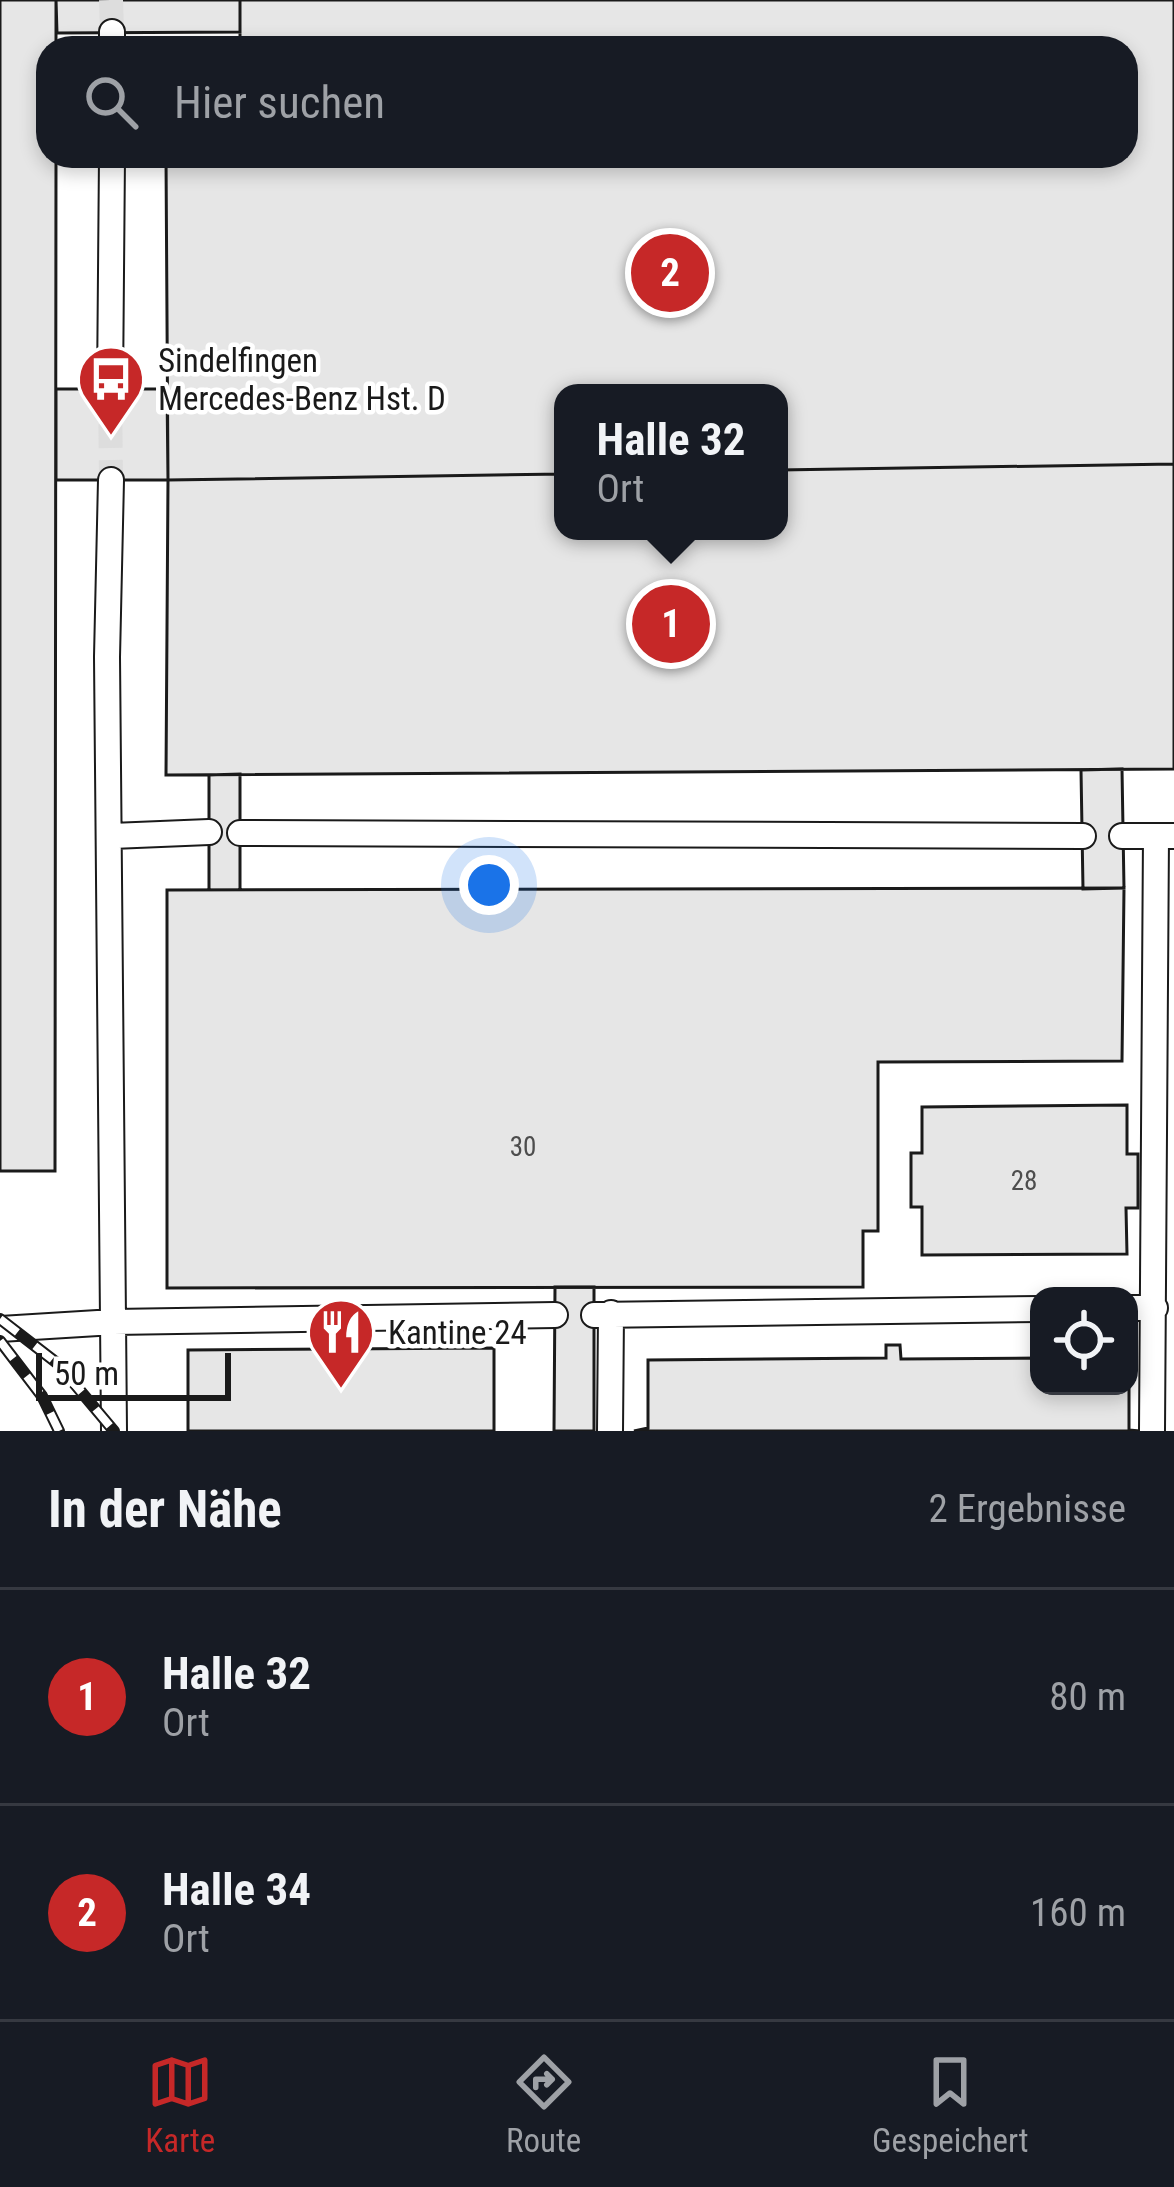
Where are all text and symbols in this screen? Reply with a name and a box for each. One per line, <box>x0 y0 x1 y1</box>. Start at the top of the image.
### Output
search box <box>36 36 1138 168</box>
icon: search <box>78 69 144 135</box>
text: Hier suchen <box>174 76 385 129</box>
pin: 2 <box>631 228 709 318</box>
place label: Sindelfingen Mercedes-Benz Hst. D <box>158 341 446 418</box>
bus stop icon: Sindelfingen Mercedes-Benz Hst. D <box>76 344 146 438</box>
popup <box>554 384 788 540</box>
text: Halle 32 <box>597 413 745 466</box>
text: Ort <box>597 466 644 512</box>
pin: 1 <box>632 579 710 669</box>
your location <box>459 855 519 915</box>
house number: 30 <box>510 1131 536 1163</box>
house number: 28 <box>1011 1165 1037 1197</box>
map controls <box>1030 1287 1138 1395</box>
button: locate <box>1030 1287 1138 1395</box>
restaurant icon: Kantine 24 <box>306 1297 376 1391</box>
place label: Kantine 24 <box>388 1313 527 1352</box>
scale bar <box>36 1347 231 1400</box>
text: 50 m <box>54 1354 119 1393</box>
text: In der Nähe <box>48 1480 282 1539</box>
text: 2 Ergebnisse <box>928 1486 1126 1532</box>
text: Halle 32 <box>162 1647 311 1700</box>
text: 1 <box>77 1674 97 1720</box>
text: 80 m <box>1049 1674 1126 1720</box>
text: Ort <box>162 1700 210 1746</box>
text: Halle 34 <box>162 1863 311 1916</box>
text: 2 <box>77 1890 97 1936</box>
text: 160 m <box>1030 1890 1126 1936</box>
text: Ort <box>162 1916 210 1962</box>
tab: Karte <box>145 2049 215 2160</box>
tab: Route <box>506 2049 581 2160</box>
tab: Gespeichert <box>872 2049 1029 2160</box>

